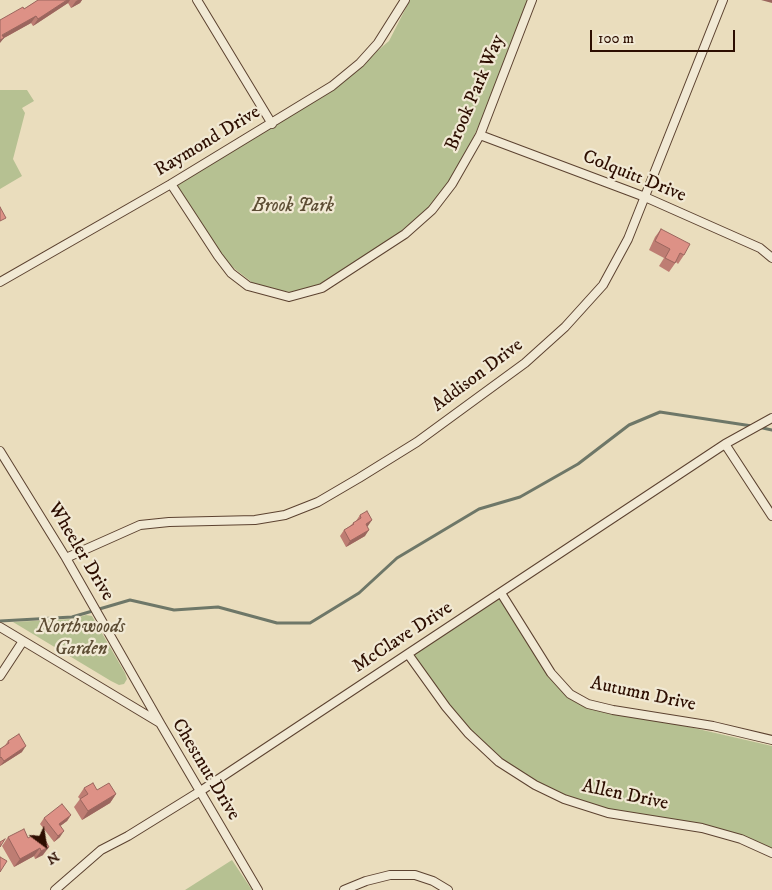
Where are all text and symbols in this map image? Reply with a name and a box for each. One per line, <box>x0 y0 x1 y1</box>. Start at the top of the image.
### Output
scale bar <box>592 20 737 52</box>
text: 100 m <box>598 29 634 48</box>
street label: Brook Park Way <box>441 32 511 154</box>
street label: Raymond Drive <box>151 102 265 182</box>
street label: Colquitt Drive <box>579 146 689 208</box>
park label: Brook Park <box>252 196 334 218</box>
street label: Addison Drive <box>428 334 528 418</box>
street label: Wheeler Drive <box>42 499 118 605</box>
street label: McClave Drive <box>349 597 457 679</box>
park label: Northwoods Garden <box>37 617 125 661</box>
street label: Autumn Drive <box>588 673 698 717</box>
street label: Chestnut Drive <box>166 715 244 825</box>
street label: Allen Drive <box>580 776 670 816</box>
north arrow <box>20 820 70 870</box>
text: N <box>43 847 62 869</box>

